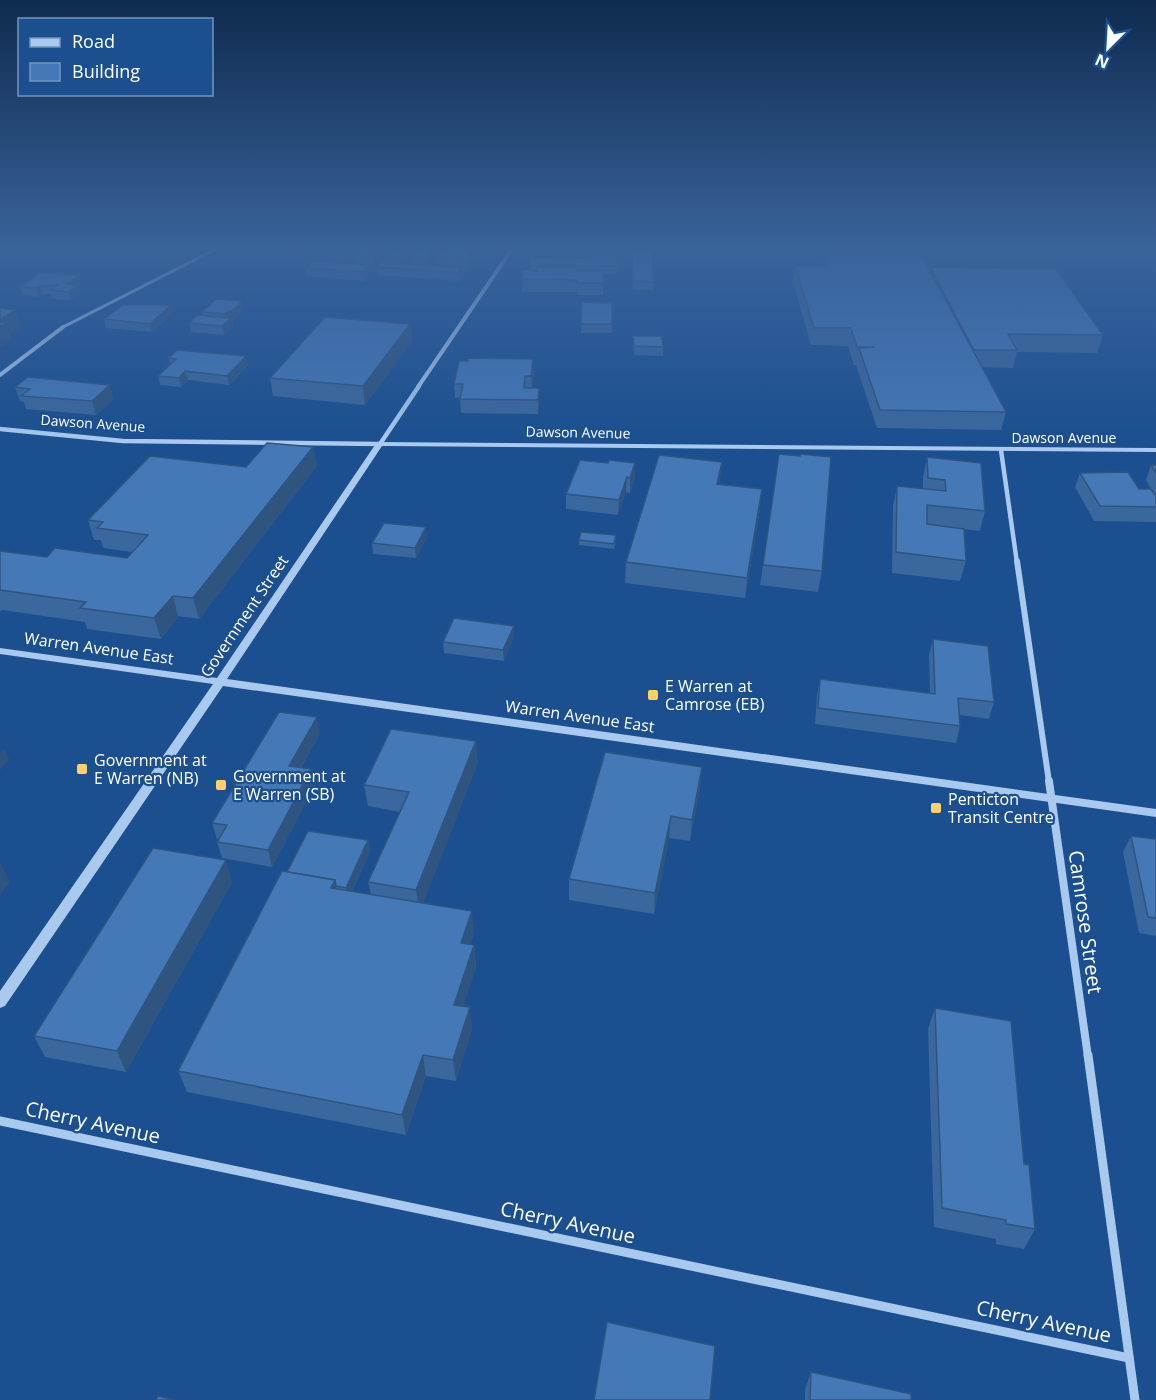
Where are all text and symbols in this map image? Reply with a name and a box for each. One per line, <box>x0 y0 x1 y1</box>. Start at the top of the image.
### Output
legend <box>18 18 213 96</box>
north arrow <box>1078 18 1138 78</box>
text: Road <box>72 29 115 53</box>
text: N <box>1091 49 1112 74</box>
text: Building <box>72 59 140 83</box>
street label: Dawson Avenue <box>40 410 146 436</box>
street label: Dawson Avenue <box>525 422 631 442</box>
street label: Dawson Avenue <box>1012 428 1117 447</box>
street label: Government Street <box>195 550 293 681</box>
street label: Warren Avenue East <box>23 627 175 669</box>
place label: E Warren at Camrose (EB) <box>665 675 765 715</box>
marker: E Warren at Camrose (EB) <box>646 688 660 702</box>
street label: Warren Avenue East <box>504 695 656 737</box>
place label: Government at E Warren (NB) <box>94 749 207 789</box>
marker: Government at E Warren (NB) <box>75 762 89 776</box>
place label: Government at E Warren (SB) <box>233 765 346 805</box>
marker: Government at E Warren (SB) <box>214 778 228 792</box>
place label: Penticton Transit Centre <box>948 788 1054 828</box>
marker: Penticton Transit Centre <box>929 801 943 815</box>
street label: Camrose Street <box>1063 849 1109 995</box>
street label: Cherry Avenue <box>23 1095 163 1149</box>
street label: Cherry Avenue <box>498 1195 638 1249</box>
street label: Cherry Avenue <box>974 1294 1114 1348</box>

